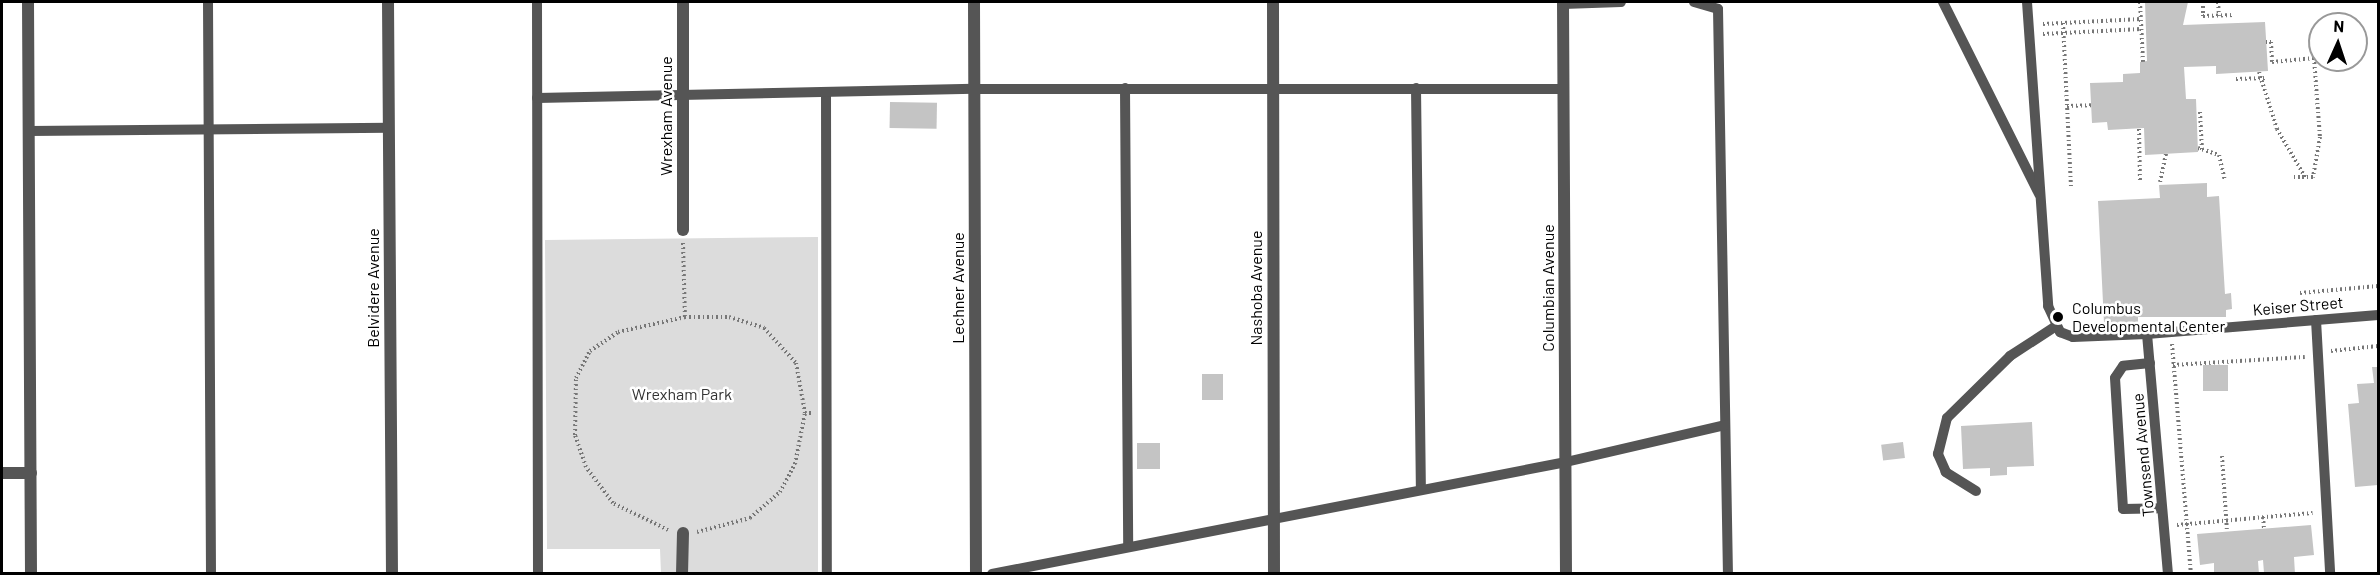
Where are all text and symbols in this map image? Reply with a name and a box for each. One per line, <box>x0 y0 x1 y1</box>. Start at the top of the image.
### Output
north arrow <box>2308 12 2368 72</box>
text: N <box>2333 16 2345 35</box>
street label: Wrexham Avenue <box>656 56 676 176</box>
street label: Columbian Avenue <box>1538 224 1558 352</box>
street label: Belvidere Avenue <box>363 228 383 348</box>
street label: Nashoba Avenue <box>1246 231 1266 345</box>
street label: Lechner Avenue <box>948 232 968 344</box>
street label: Keiser Street <box>2252 292 2344 320</box>
place label: Columbus Developmental Center <box>2072 298 2225 336</box>
marker: Columbus Developmental Center <box>2049 308 2067 326</box>
park label: Wrexham Park <box>632 384 732 404</box>
street label: Townsend Avenue <box>2128 392 2158 518</box>

